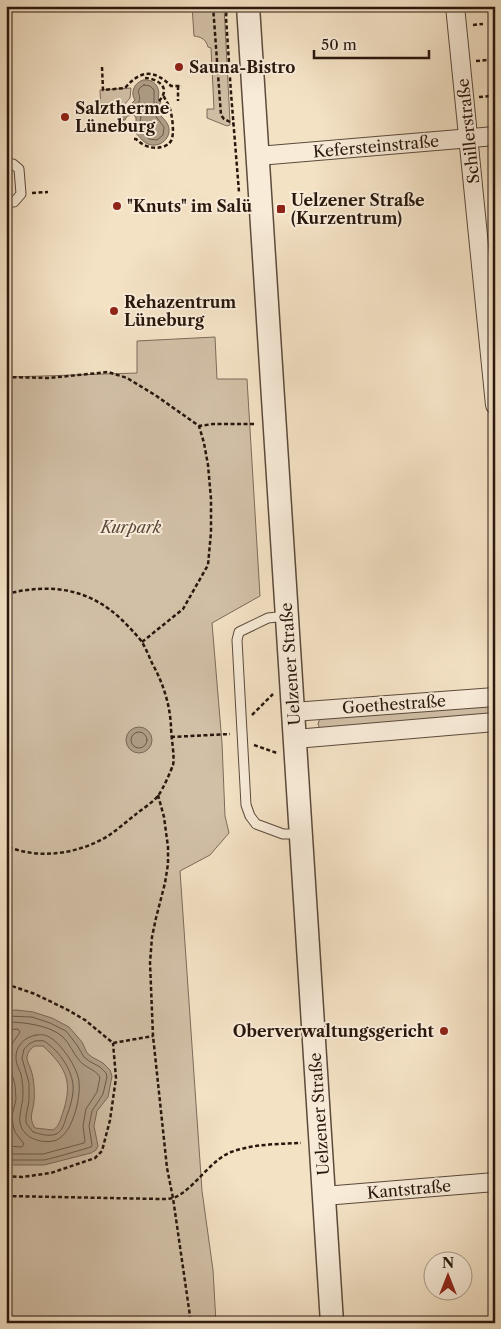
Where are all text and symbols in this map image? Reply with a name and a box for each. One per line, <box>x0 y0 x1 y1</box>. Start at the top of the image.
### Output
scale bar <box>314 28 428 60</box>
text: 50 m <box>321 35 357 54</box>
place label: Sauna-Bistro <box>189 57 295 77</box>
marker: Sauna-Bistro <box>173 61 185 73</box>
street label: Schillerstraße <box>453 77 483 185</box>
place label: Salztherme Lüneburg <box>75 98 170 136</box>
marker: Salztherme Lüneburg <box>59 111 71 123</box>
street label: Kefersteinstraße <box>312 131 440 161</box>
place label: Uelzener Straße (Kurzentrum) <box>291 190 425 228</box>
place label: "Knuts" im Salü <box>127 196 253 216</box>
marker: "Knuts" im Salü <box>111 200 123 212</box>
marker: Uelzener Straße (Kurzentrum) <box>275 203 287 215</box>
place label: Rehazentrum Lüneburg <box>124 292 236 330</box>
marker: Rehazentrum Lüneburg <box>108 305 120 317</box>
park label: Kurpark <box>99 517 162 537</box>
street label: Uelzener Straße <box>276 602 304 726</box>
street label: Goethestraße <box>341 690 447 718</box>
place label: Oberverwaltungsgericht <box>233 1021 435 1041</box>
marker: Oberverwaltungsgericht <box>438 1025 450 1037</box>
street label: Uelzener Straße <box>305 1052 333 1176</box>
street label: Kantstraße <box>366 1175 452 1203</box>
north arrow <box>424 1252 474 1302</box>
text: N <box>442 1254 454 1272</box>

